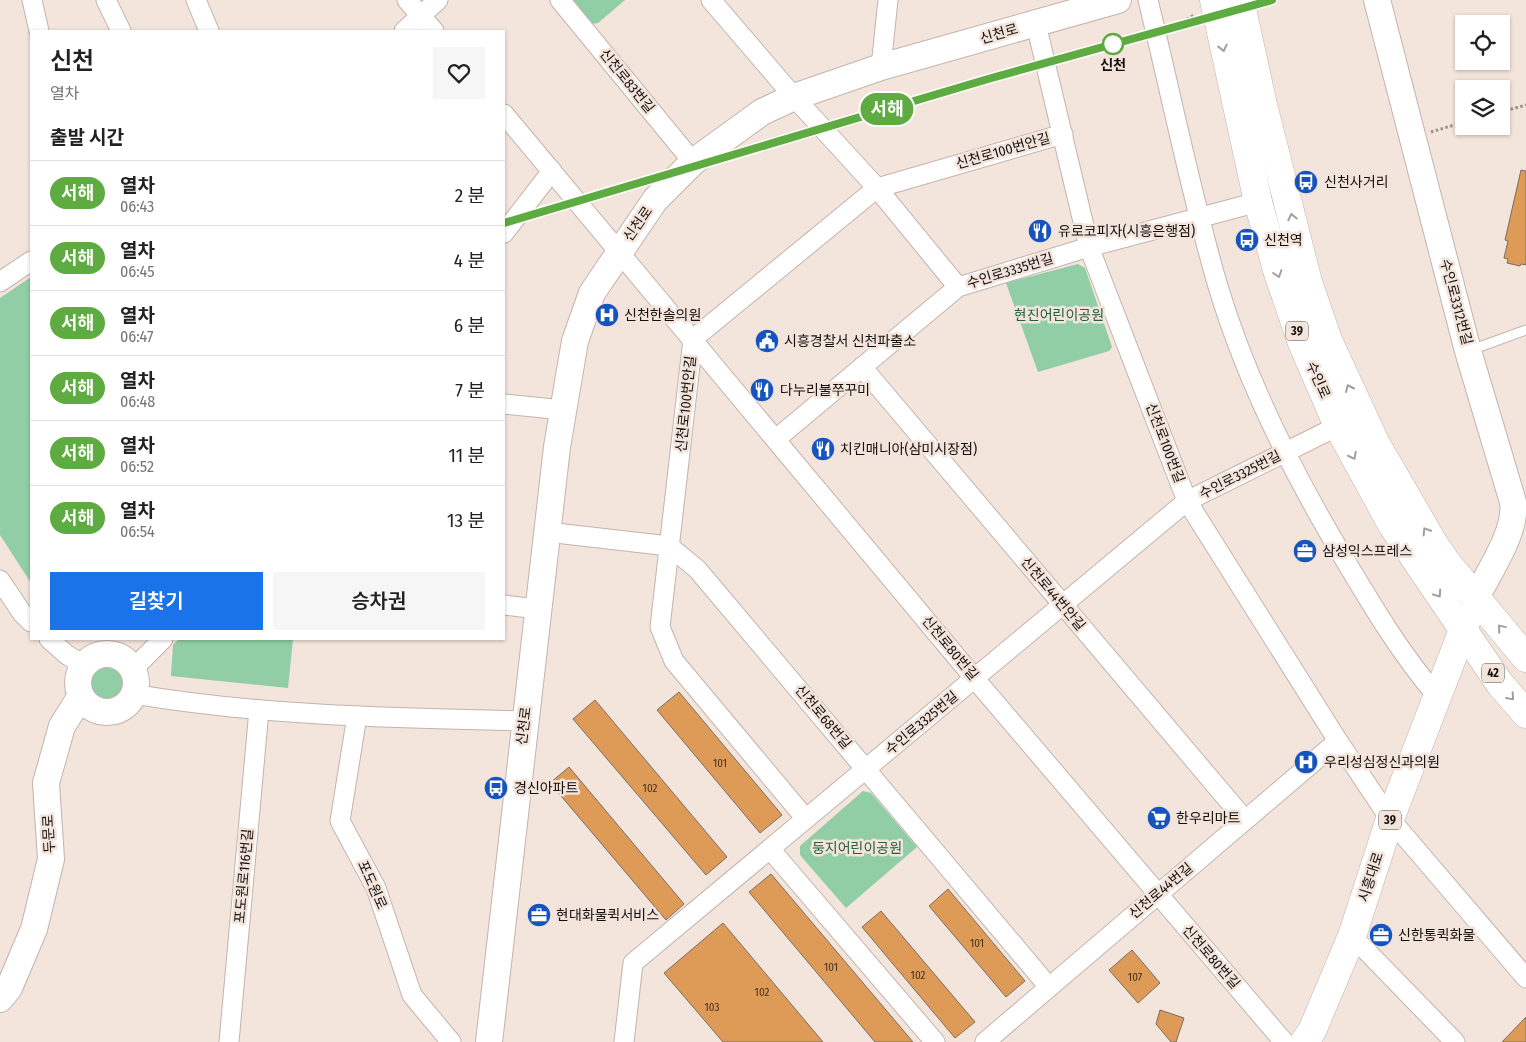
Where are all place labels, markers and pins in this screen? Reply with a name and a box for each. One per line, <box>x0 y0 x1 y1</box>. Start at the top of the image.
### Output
marker: 신천 <box>1102 33 1124 55</box>
place label: 신천 <box>1100 57 1126 74</box>
bus stop icon: 신천사거리 <box>1293 169 1319 195</box>
place label: 신천사거리 <box>1324 174 1388 191</box>
restaurant icon: 유로코피자(시흥은행점) <box>1027 218 1053 244</box>
place label: 유로코피자(시흥은행점) <box>1058 223 1195 240</box>
bus stop icon: 신천역 <box>1234 227 1260 253</box>
place label: 신천역 <box>1264 232 1303 249</box>
hospital icon: 신천한솔의원 <box>594 302 620 328</box>
place label: 신천한솔의원 <box>624 307 701 324</box>
public building icon: 시흥경찰서 신천파출소 <box>754 328 780 354</box>
place label: 시흥경찰서 신천파출소 <box>784 333 916 350</box>
restaurant icon: 다누리불쭈꾸미 <box>749 377 775 403</box>
place label: 다누리불쭈꾸미 <box>780 382 870 399</box>
restaurant icon: 치킨매니아(삼미시장점) <box>810 436 836 462</box>
place label: 치킨매니아(삼미시장점) <box>840 441 977 458</box>
office icon: 삼성익스프레스 <box>1292 538 1318 564</box>
place label: 삼성익스프레스 <box>1322 543 1412 560</box>
hospital icon: 우리성심정신과의원 <box>1293 749 1319 775</box>
place label: 우리성심정신과의원 <box>1324 754 1440 771</box>
bus stop icon: 경신아파트 <box>483 775 509 801</box>
place label: 경신아파트 <box>514 780 579 797</box>
supermarket icon: 한우리마트 <box>1146 805 1172 831</box>
place label: 한우리마트 <box>1176 810 1241 827</box>
office icon: 현대화물퀵서비스 <box>526 902 552 928</box>
place label: 현대화물퀵서비스 <box>556 907 659 924</box>
office icon: 신한통퀵화물 <box>1368 922 1394 948</box>
place label: 신한통퀵화물 <box>1398 927 1475 944</box>

